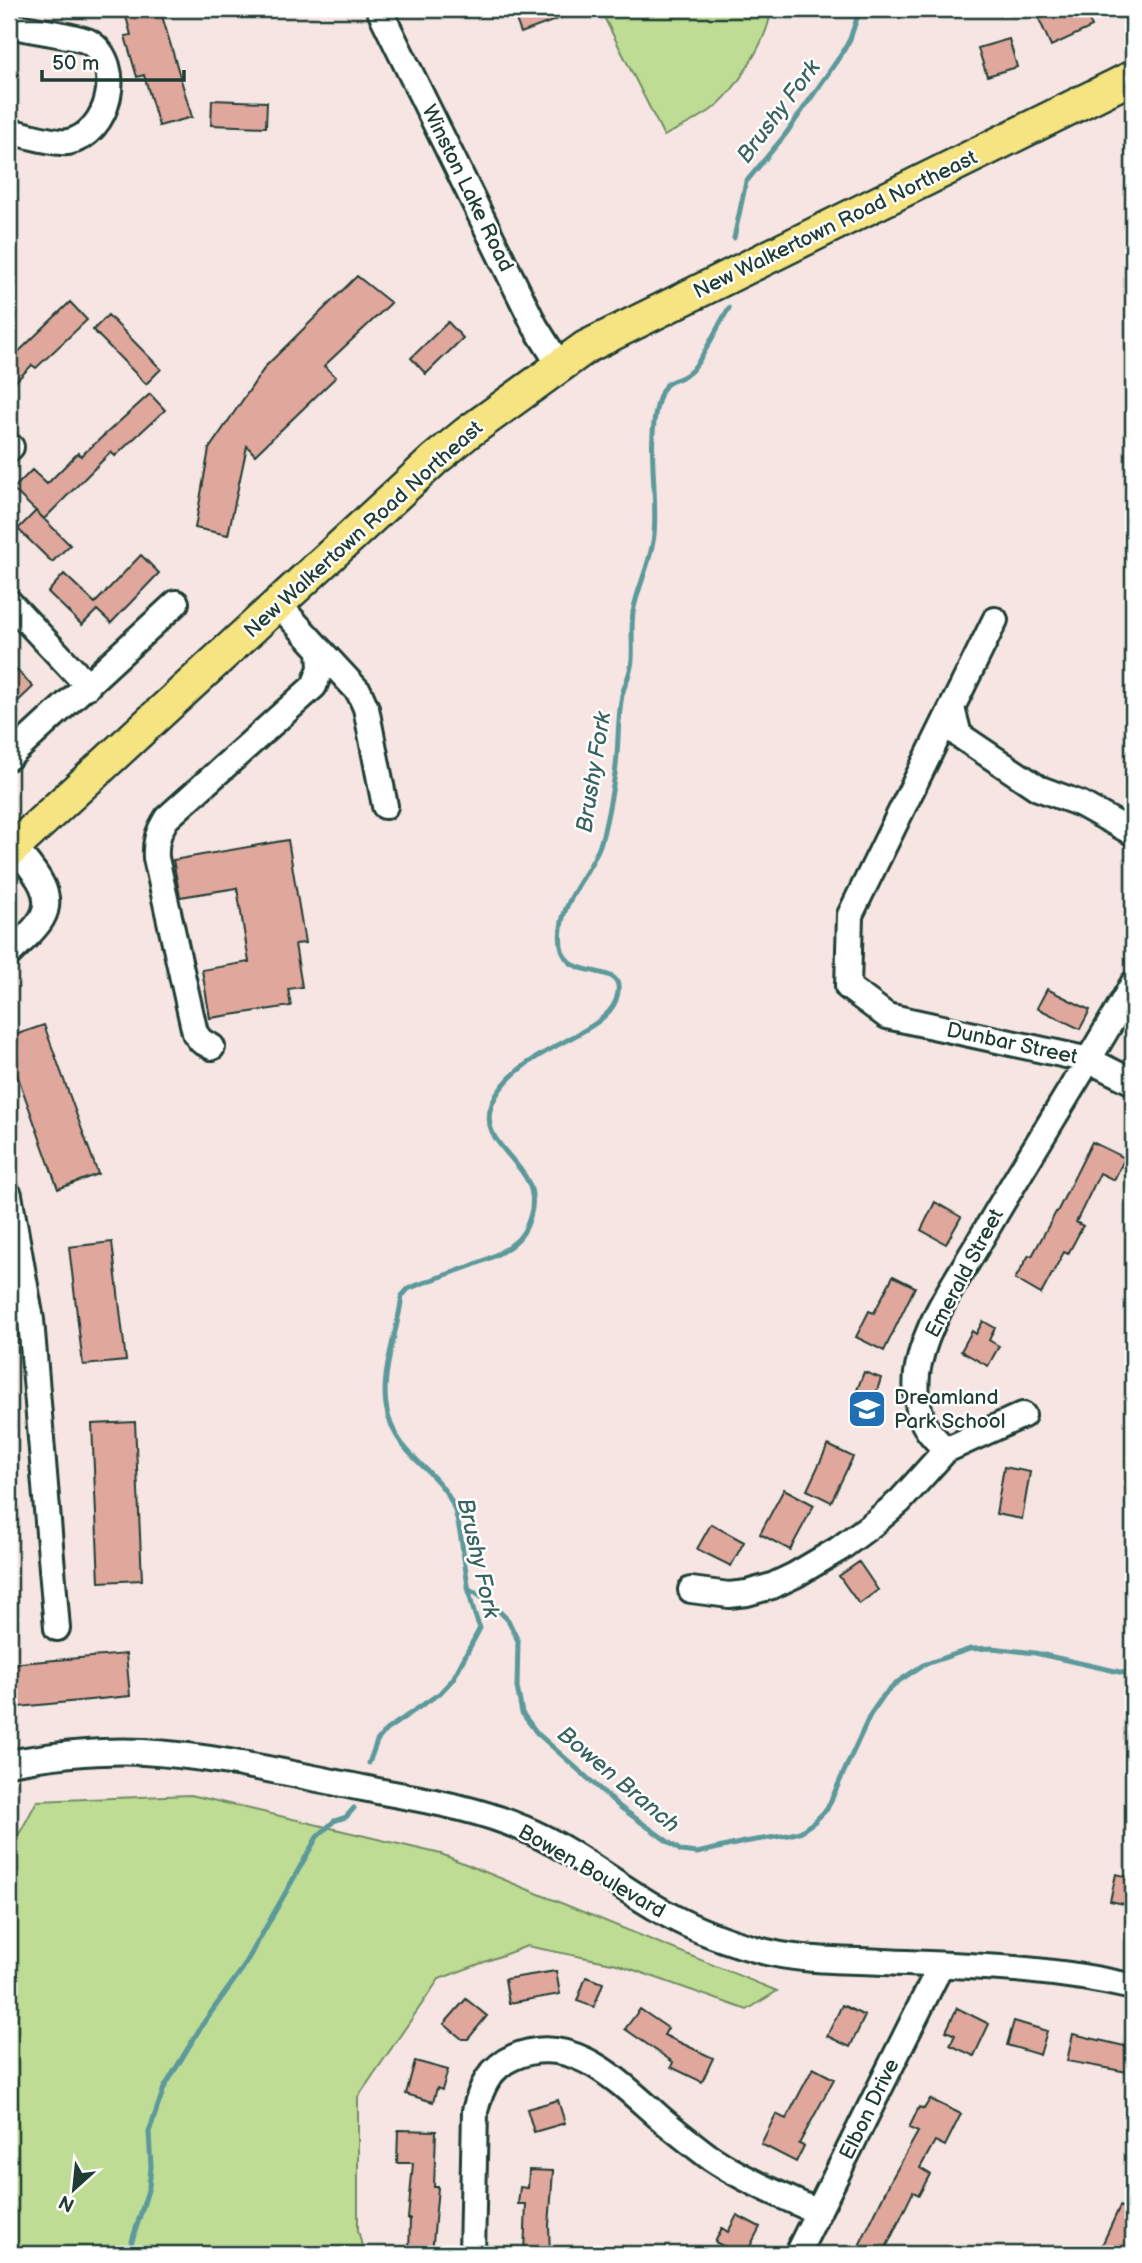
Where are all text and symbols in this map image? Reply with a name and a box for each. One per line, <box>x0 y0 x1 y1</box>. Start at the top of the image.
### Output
scale bar <box>42 38 184 82</box>
text: 50 m <box>52 51 99 76</box>
water label: Brushy Fork <box>731 54 827 169</box>
street label: Winston Lake Road <box>416 101 519 276</box>
street label: New Walkertown Road Northeast <box>689 145 982 304</box>
street label: New Walkertown Road Northeast <box>239 415 488 643</box>
water label: Brushy Fork <box>571 709 617 835</box>
street label: Dunbar Street <box>944 1017 1080 1070</box>
street label: Emerald Street <box>920 1204 1009 1342</box>
place label: Dreamland Park School <box>894 1385 1005 1434</box>
school or university icon: Dreamland Park School <box>846 1388 888 1430</box>
water label: Brushy Fork <box>451 1496 506 1622</box>
water label: Bowen Branch <box>552 1721 686 1839</box>
street label: Bowen Boulevard <box>514 1819 670 1924</box>
street label: Elbon Drive <box>834 2055 905 2164</box>
north arrow <box>38 2154 108 2224</box>
text: N <box>55 2189 79 2216</box>

